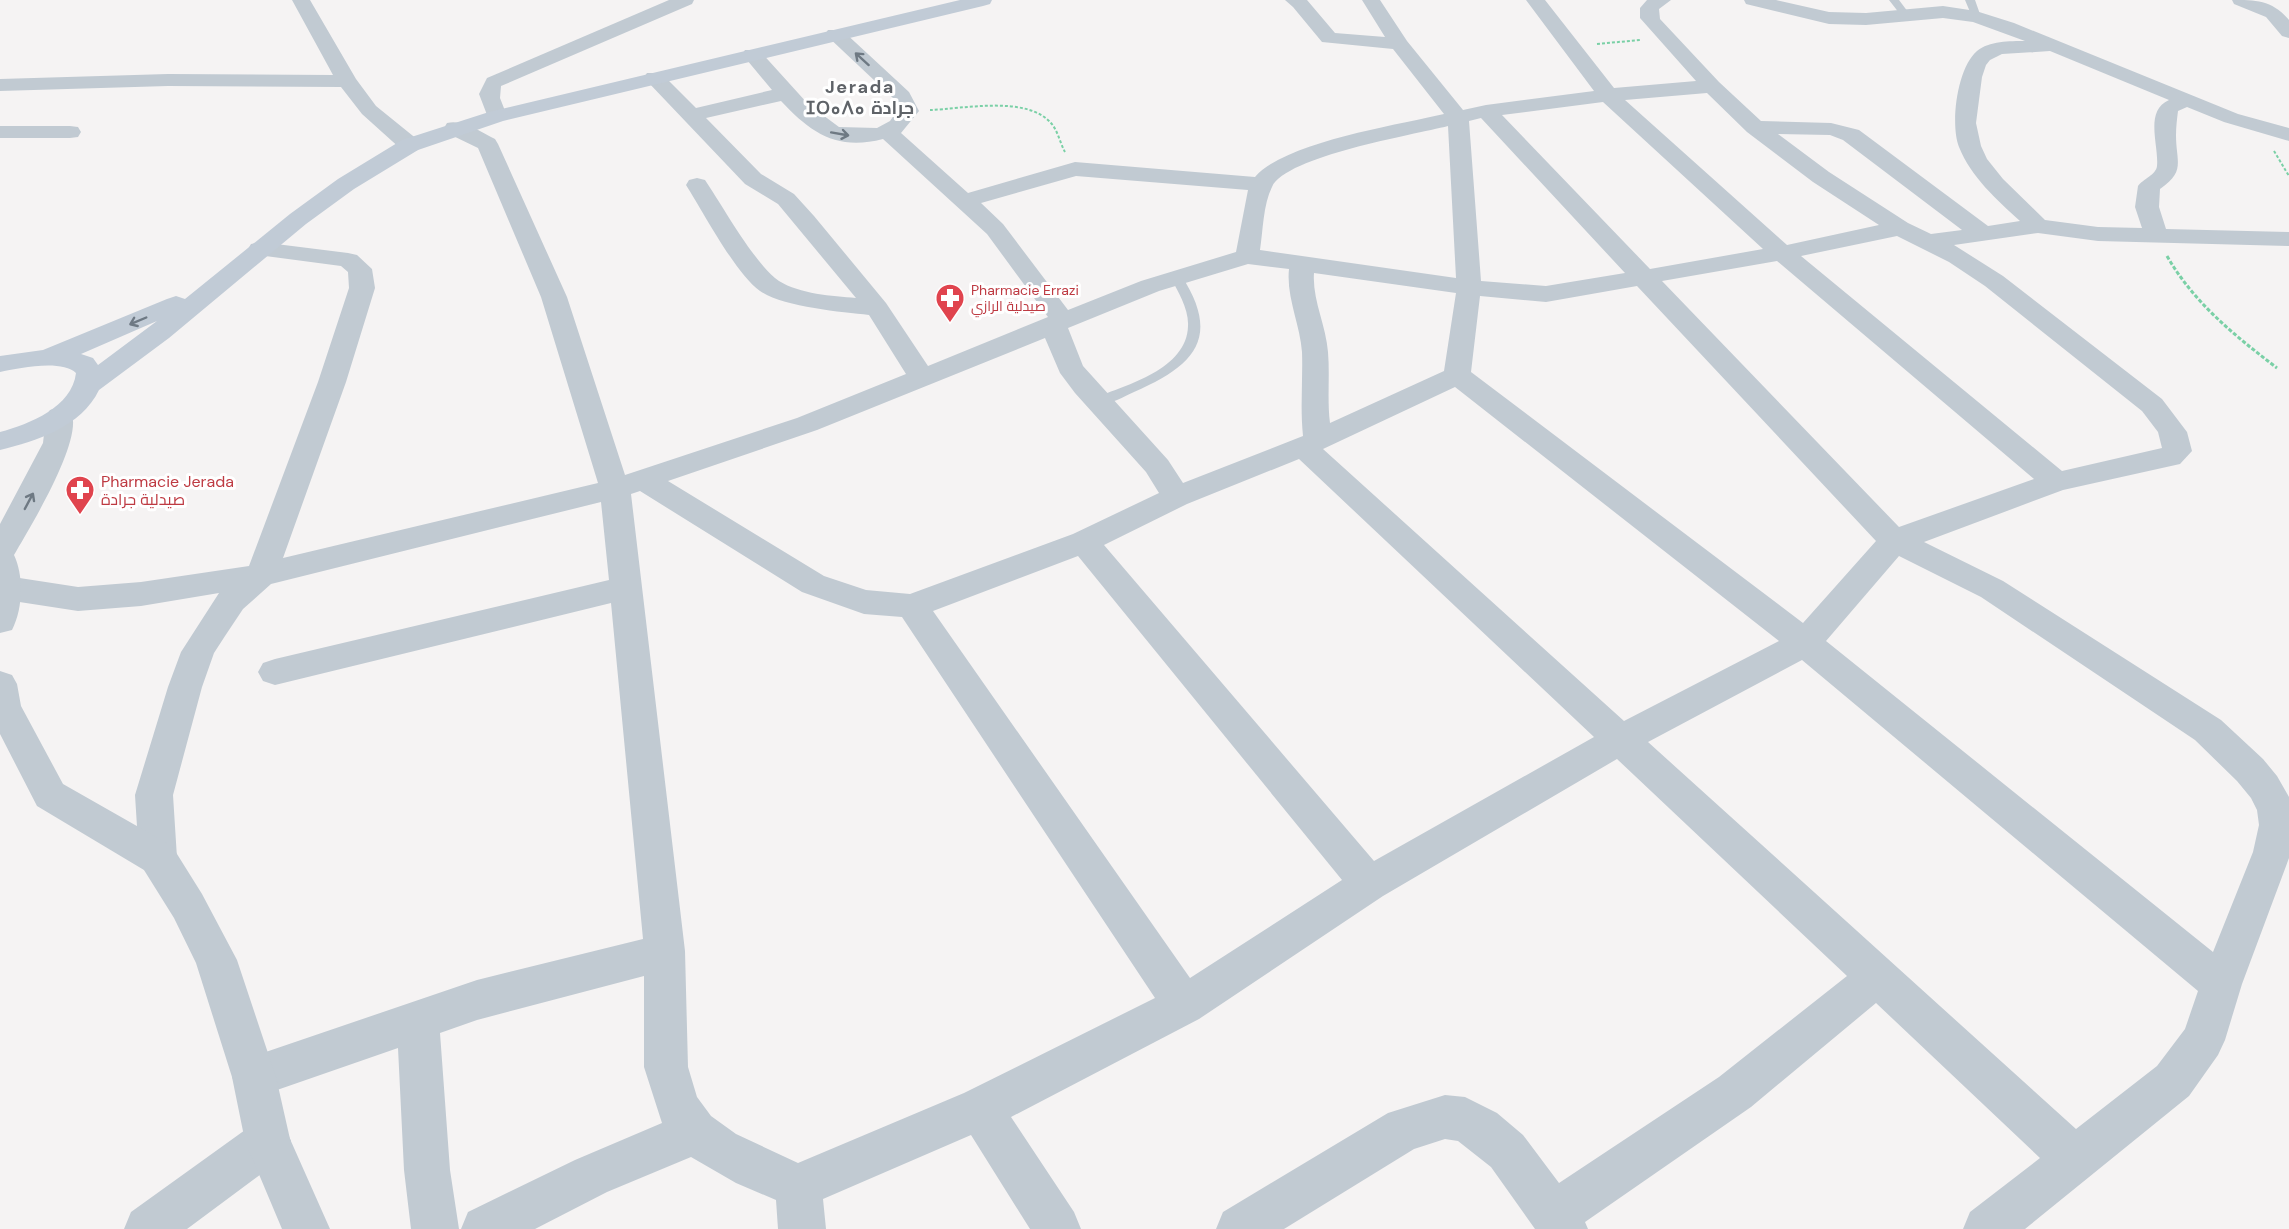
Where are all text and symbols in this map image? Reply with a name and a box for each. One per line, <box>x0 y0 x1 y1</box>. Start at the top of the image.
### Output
one-way arrow <box>855 52 870 66</box>
district label: Jerada ⵊⵔⴰⴷⴰ جرادة <box>806 75 914 120</box>
one-way arrow <box>830 129 850 140</box>
place label: Pharmacie Errazi صيدلية الرازي <box>971 281 1079 318</box>
pharmacy icon: Pharmacie Errazi صيدلية الرازي <box>934 282 966 324</box>
one-way arrow <box>129 316 148 327</box>
place label: Pharmacie Jerada صيدلية جرادة <box>101 471 234 510</box>
pharmacy icon: Pharmacie Jerada صيدلية جرادة <box>64 474 96 516</box>
one-way arrow <box>23 493 35 510</box>

